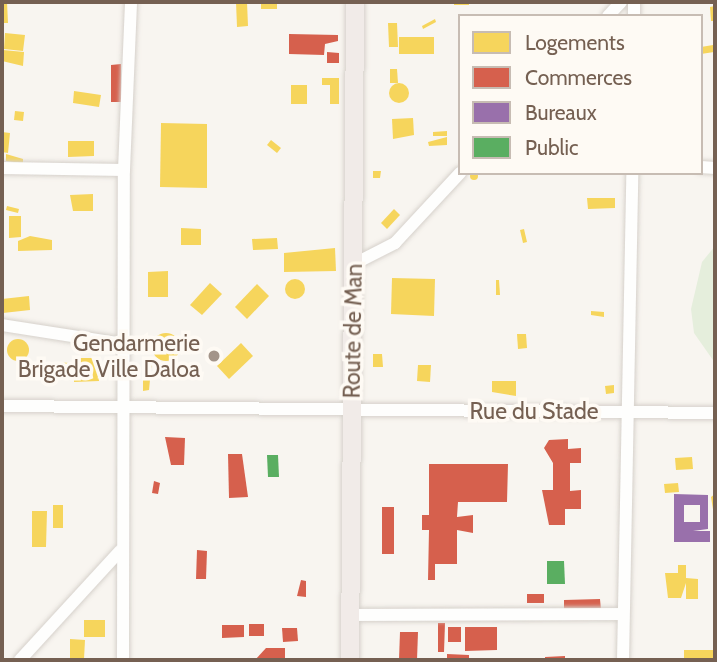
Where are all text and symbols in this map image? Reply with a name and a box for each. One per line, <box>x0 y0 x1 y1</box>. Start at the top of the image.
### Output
legend <box>458 14 703 175</box>
text: Logements <box>525 30 625 55</box>
text: Commerces <box>525 65 632 90</box>
text: Bureaux <box>525 100 597 125</box>
text: Public <box>525 135 579 160</box>
street label: Route de Man <box>338 263 368 399</box>
place label: Gendarmerie Brigade Ville Daloa <box>18 329 200 383</box>
marker: Gendarmerie Brigade Ville Daloa <box>206 348 222 364</box>
street label: Rue du Stade <box>469 397 599 425</box>

